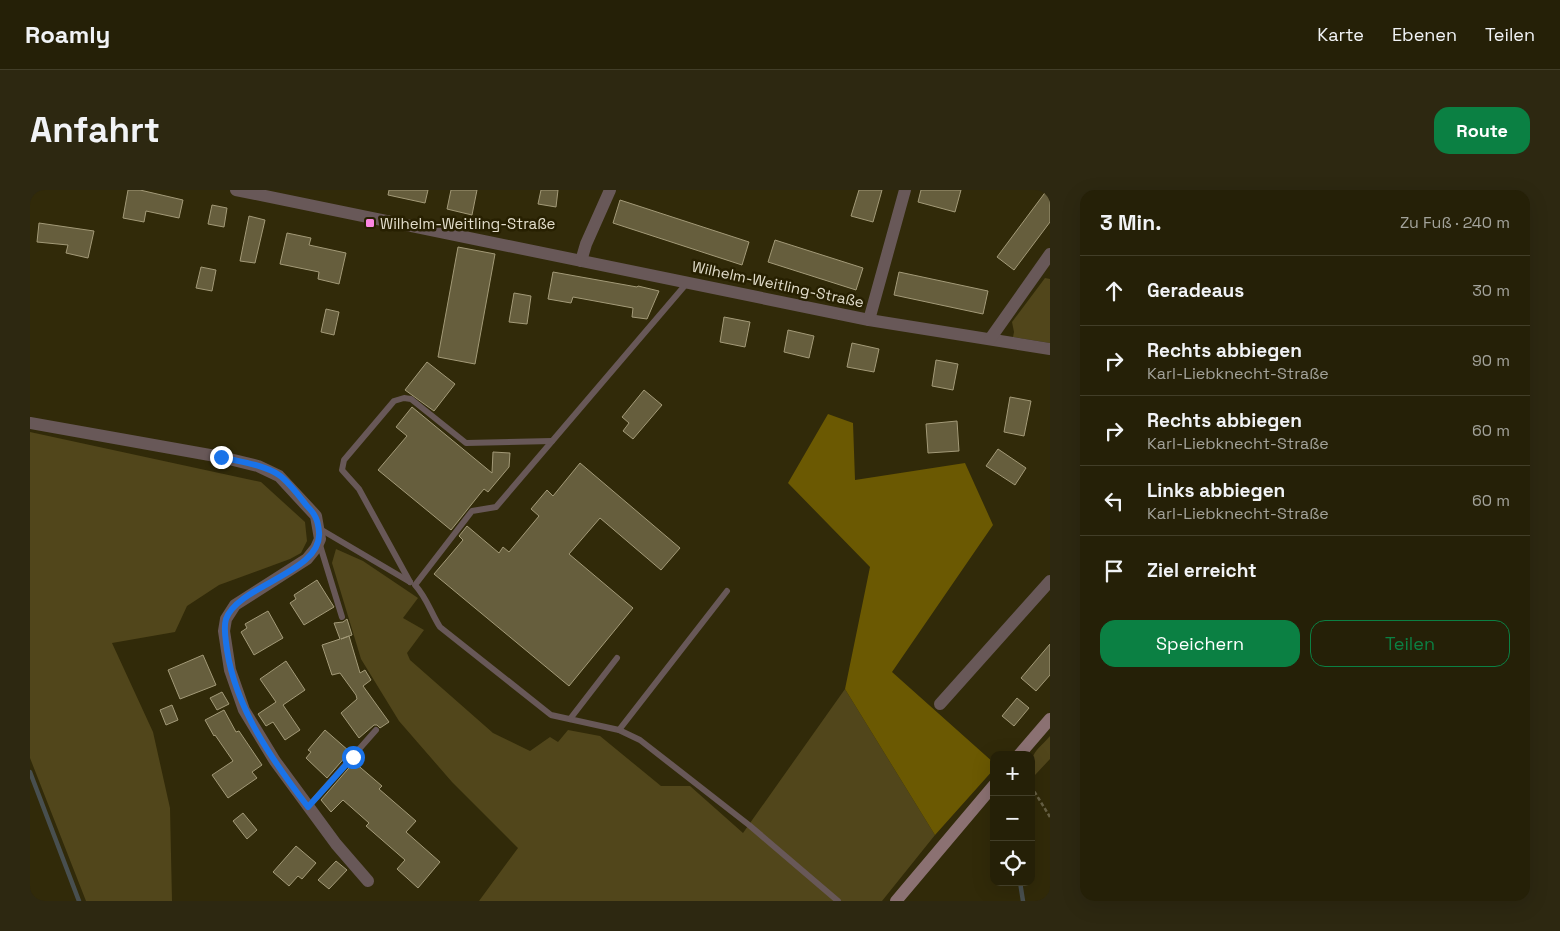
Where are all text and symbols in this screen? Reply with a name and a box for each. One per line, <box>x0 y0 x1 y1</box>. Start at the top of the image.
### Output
text: Roamly <box>25 19 110 50</box>
text: Karte <box>1317 23 1364 46</box>
text: Ebenen <box>1392 23 1457 46</box>
text: Teilen <box>1485 23 1535 46</box>
button: Route <box>1434 107 1530 154</box>
text: Anfahrt <box>30 108 160 152</box>
text: 3 Min. <box>1100 209 1161 236</box>
text: Zu Fuß · 240 m <box>1400 212 1510 233</box>
place label: Wilhelm-Weitling-Straße <box>380 214 556 233</box>
marker: Wilhelm-Weitling-Straße <box>364 217 376 229</box>
street label: Wilhelm-Weitling-Straße <box>690 256 866 312</box>
icon: ahead <box>1100 277 1128 305</box>
text: Geradeaus <box>1147 278 1244 303</box>
text: 30 m <box>1472 280 1510 301</box>
text: Rechts abbiegen <box>1147 338 1302 363</box>
icon: right <box>1100 347 1128 375</box>
text: 90 m <box>1472 350 1510 371</box>
text: Karl-Liebknecht-Straße <box>1147 363 1329 384</box>
text: Rechts abbiegen <box>1147 408 1302 433</box>
icon: right <box>1100 417 1128 445</box>
text: 60 m <box>1472 420 1510 441</box>
text: Karl-Liebknecht-Straße <box>1147 433 1329 454</box>
route end <box>210 446 233 469</box>
text: Links abbiegen <box>1147 478 1285 503</box>
icon: left <box>1100 487 1128 515</box>
text: 60 m <box>1472 490 1510 511</box>
text: Karl-Liebknecht-Straße <box>1147 503 1329 524</box>
icon: arrive <box>1100 557 1128 585</box>
text: Ziel erreicht <box>1147 558 1257 583</box>
button: Speichern <box>1100 620 1300 667</box>
button: Teilen <box>1310 620 1510 667</box>
route start <box>342 746 365 769</box>
map controls <box>990 751 1035 886</box>
button: + <box>990 751 1035 796</box>
button: − <box>990 796 1035 841</box>
button: locate <box>990 841 1035 886</box>

